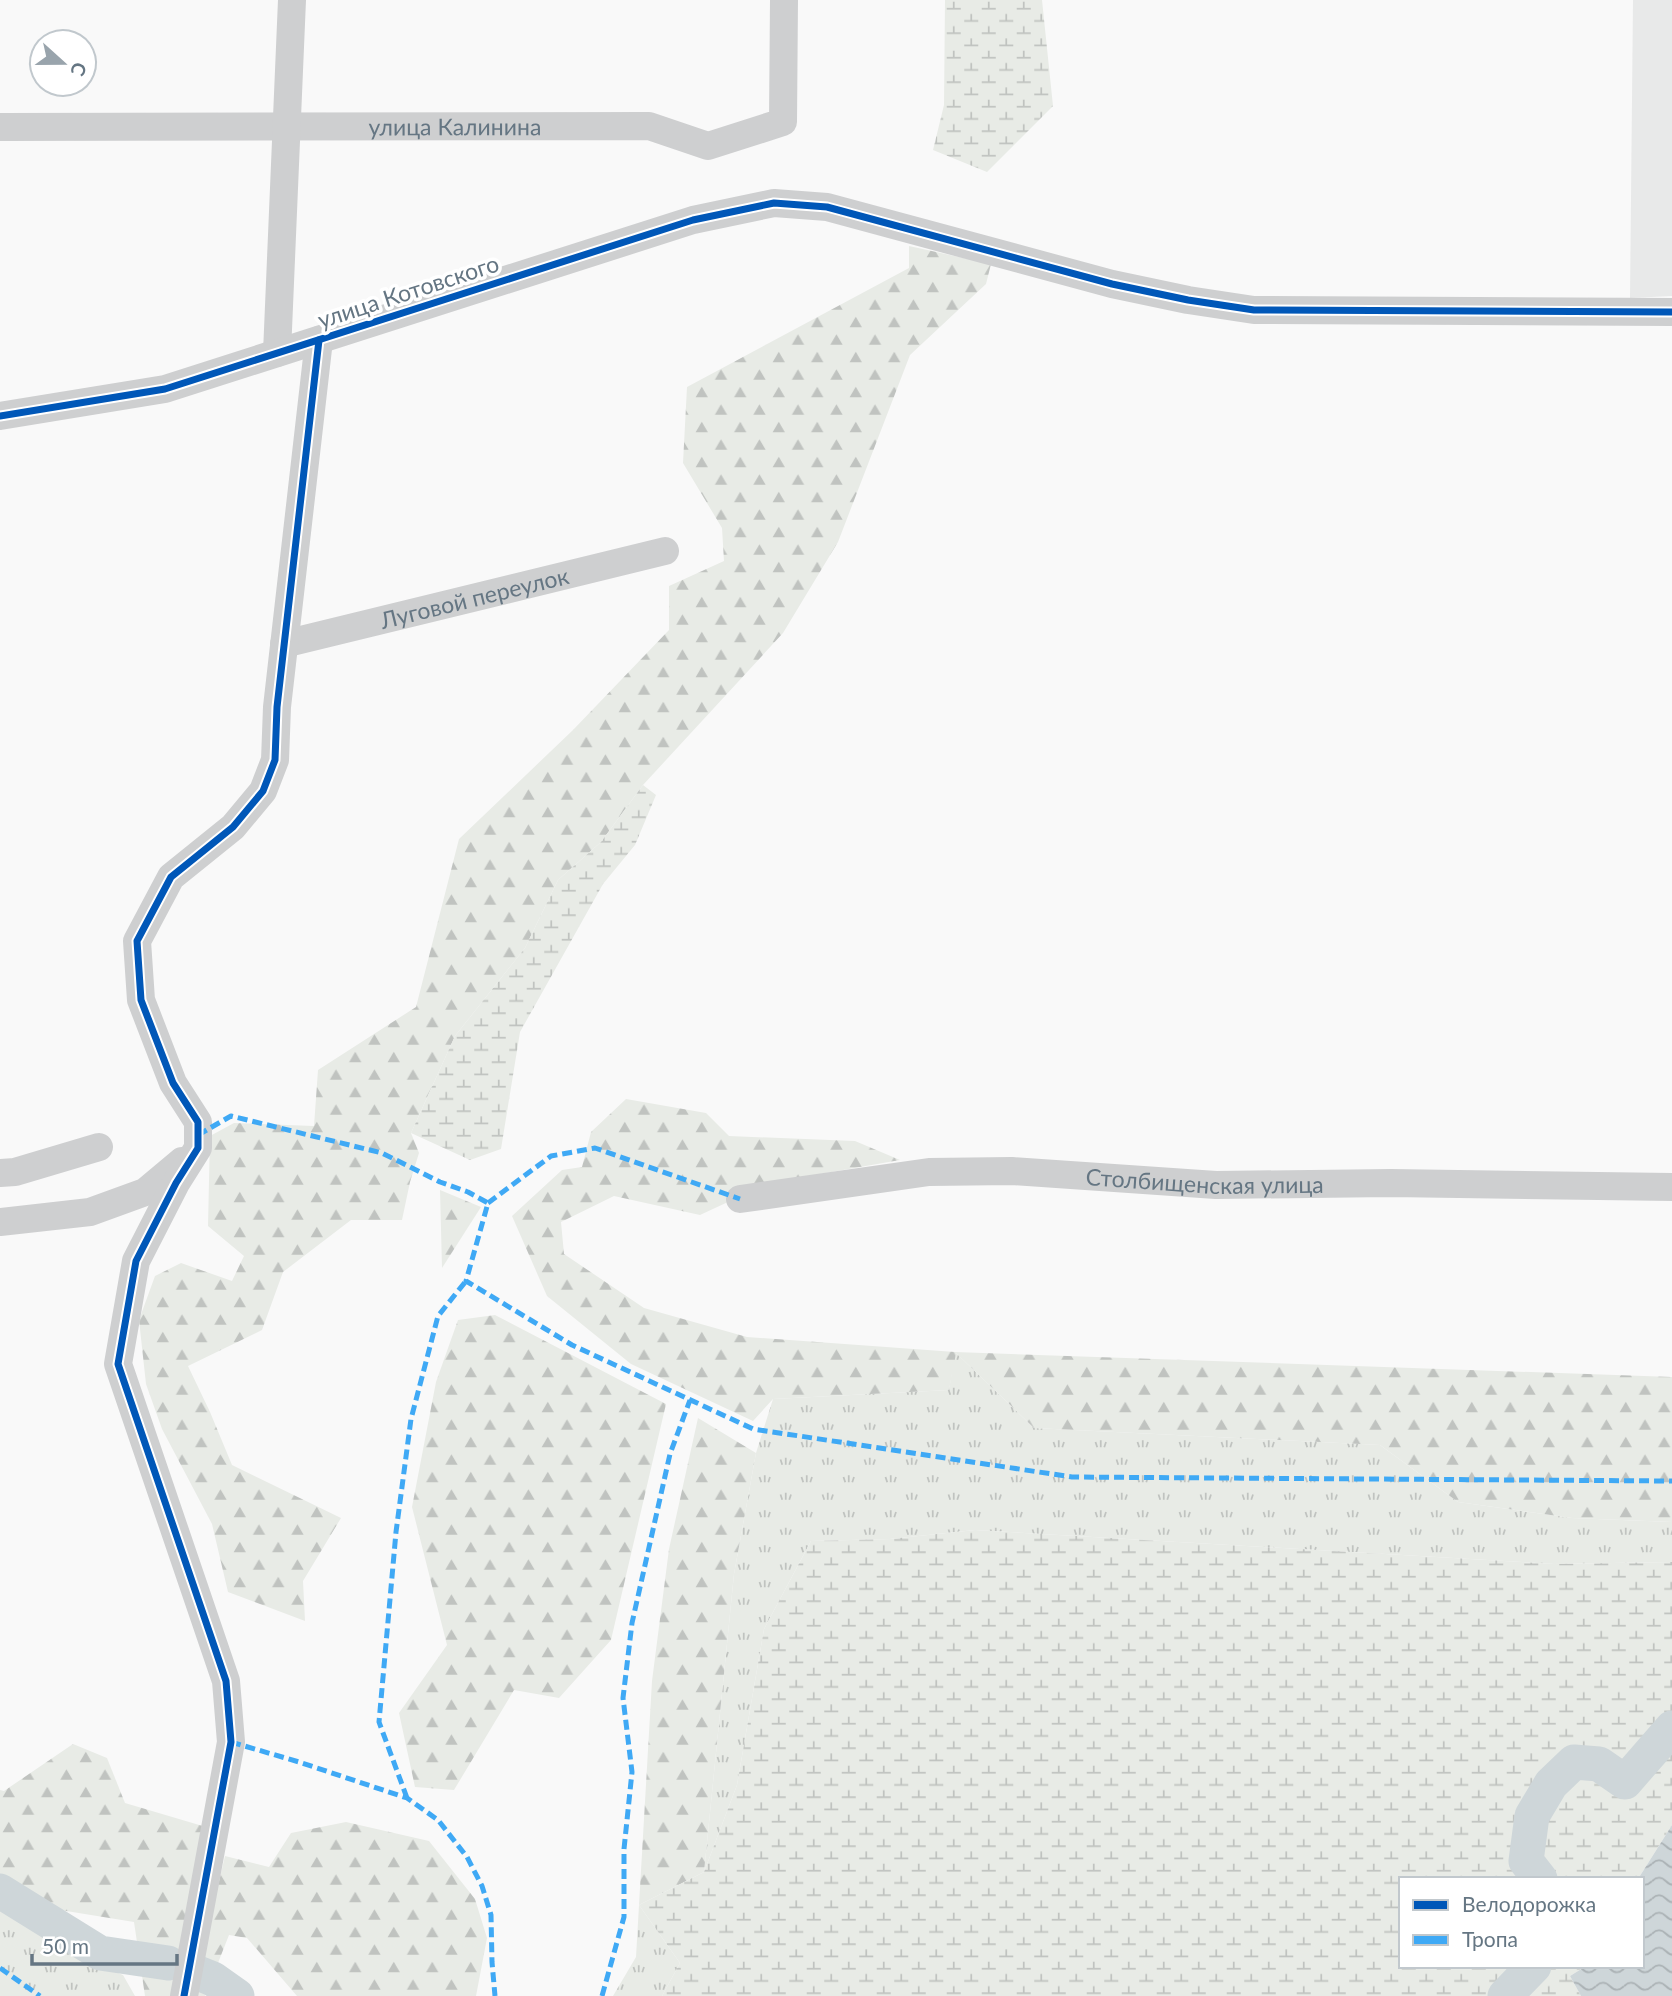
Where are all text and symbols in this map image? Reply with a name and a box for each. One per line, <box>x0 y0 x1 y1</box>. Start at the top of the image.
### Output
north arrow <box>28 28 98 98</box>
text: С <box>66 59 92 80</box>
street label: улица Калинина <box>369 112 541 140</box>
street label: улица Котовского <box>314 249 502 333</box>
street label: Луговой переулок <box>376 561 572 634</box>
street label: Столбищенская улица <box>1085 1162 1324 1199</box>
legend <box>1399 1877 1644 1968</box>
text: Велодорожка <box>1462 1891 1596 1916</box>
scale bar <box>32 1923 177 1967</box>
text: Тропа <box>1462 1926 1518 1951</box>
text: 50 m <box>42 1933 89 1958</box>

